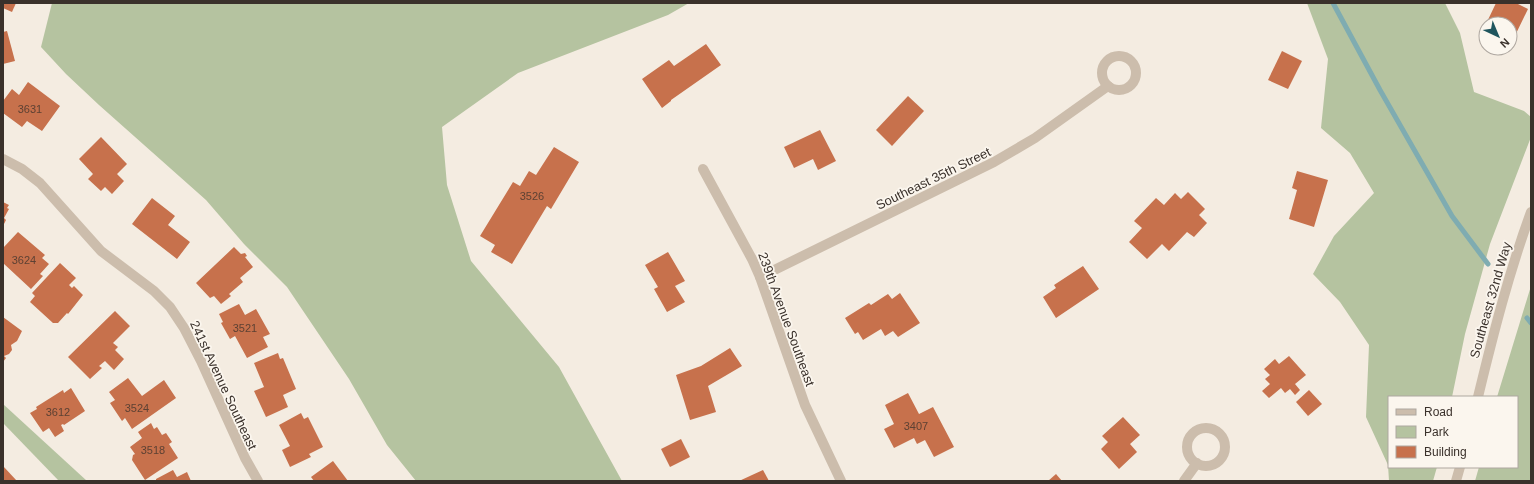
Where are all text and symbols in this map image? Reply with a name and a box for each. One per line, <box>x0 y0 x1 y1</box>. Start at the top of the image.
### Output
north arrow <box>1478 16 1518 56</box>
text: N <box>1498 36 1512 50</box>
house number: 3631 <box>18 103 42 115</box>
street label: Southeast 35th Street <box>873 144 993 213</box>
house number: 3526 <box>520 190 544 202</box>
street label: Southeast 32nd Way <box>1467 240 1514 360</box>
street label: 239th Avenue Southeast <box>755 250 818 389</box>
house number: 3624 <box>12 254 36 266</box>
street label: 241st Avenue Southeast <box>187 318 260 452</box>
house number: 3521 <box>233 322 257 334</box>
legend <box>1388 396 1518 468</box>
house number: 3524 <box>125 402 149 414</box>
text: Road <box>1424 405 1453 419</box>
house number: 3612 <box>46 406 70 418</box>
house number: 3407 <box>904 420 928 432</box>
text: Park <box>1424 425 1450 439</box>
house number: 3518 <box>141 444 165 456</box>
text: Building <box>1424 445 1467 459</box>

